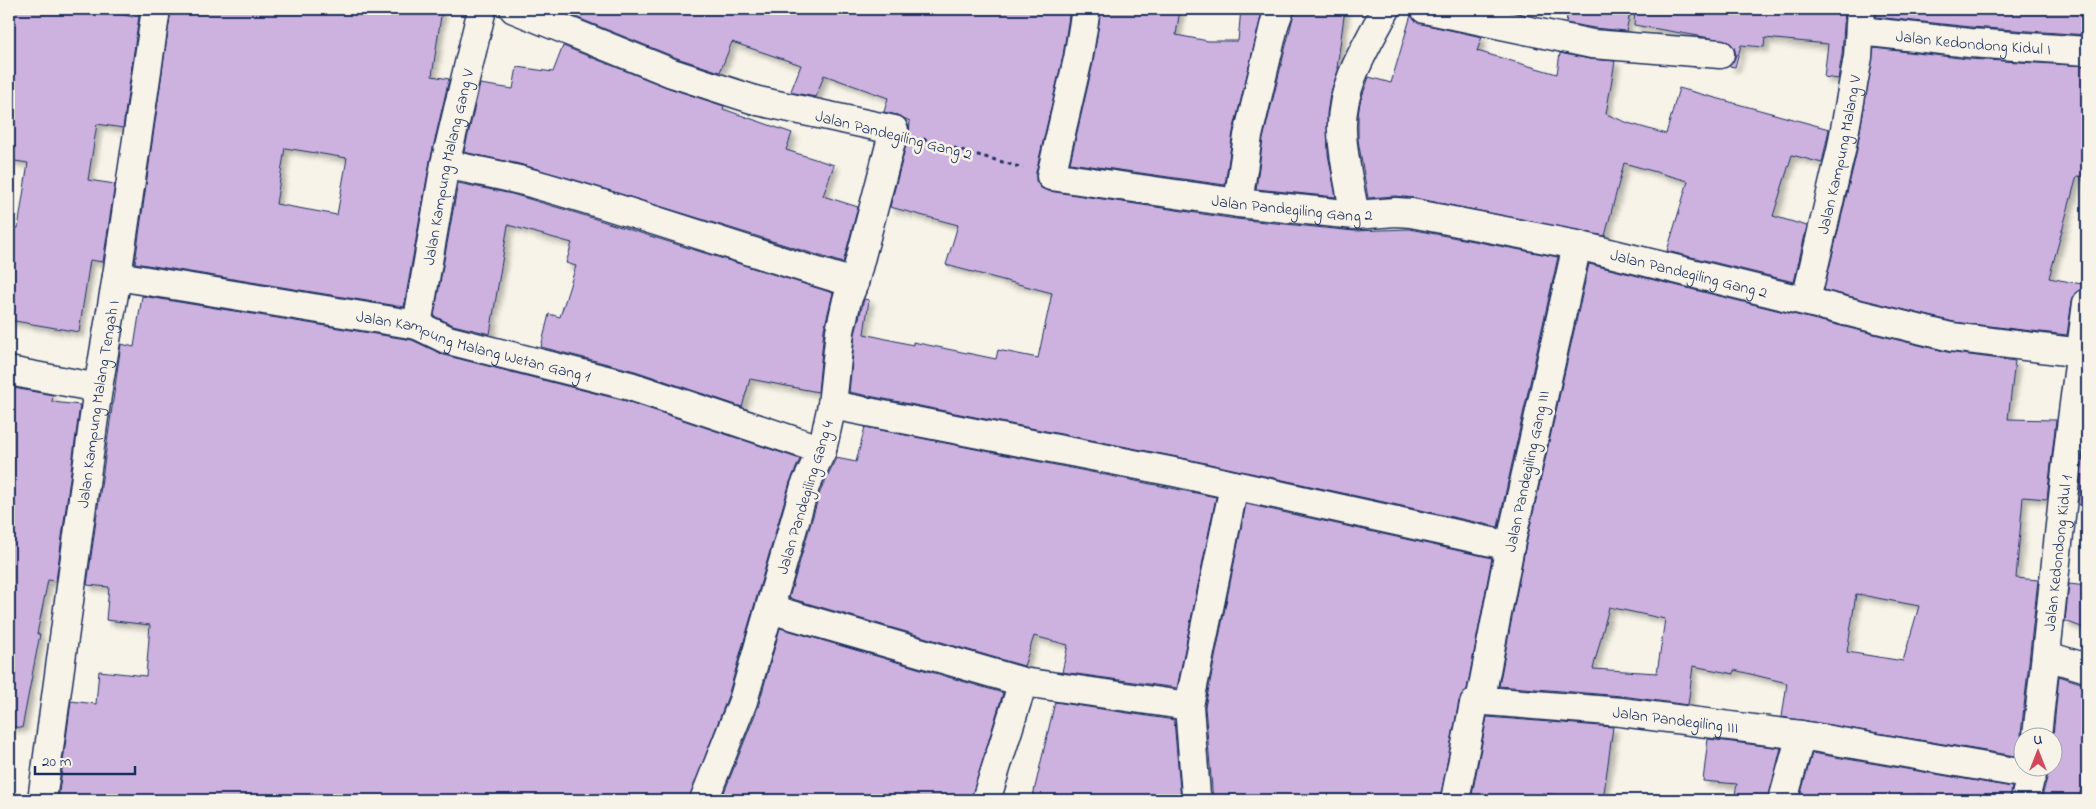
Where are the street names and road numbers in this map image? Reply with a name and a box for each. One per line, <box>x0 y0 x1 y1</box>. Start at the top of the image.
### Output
street label: Jalan Kedondong Kidul I <box>1894 25 2052 63</box>
street label: Jalan Kampung Malang Gang V <box>418 66 481 267</box>
street label: Jalan Kampung Malang V <box>1812 73 1869 237</box>
street label: Jalan Pandegiling Gang 2 <box>812 105 975 167</box>
street label: Jalan Pandegiling Gang 2 <box>1210 189 1373 229</box>
street label: Jalan Pandegiling Gang 2 <box>1608 244 1770 305</box>
street label: Jalan Kampung Malang Tengah I <box>72 298 127 509</box>
street label: Jalan Kampung Malang Wetan Gang 1 <box>354 305 593 390</box>
street label: Jalan Pandegiling Gang III <box>1499 388 1557 554</box>
street label: Jalan Pandegiling Gang 4 <box>771 417 841 577</box>
street label: Jalan Kedondong Kidul 1 <box>2039 474 2079 633</box>
street label: Jalan Pandegiling III <box>1612 701 1740 741</box>

